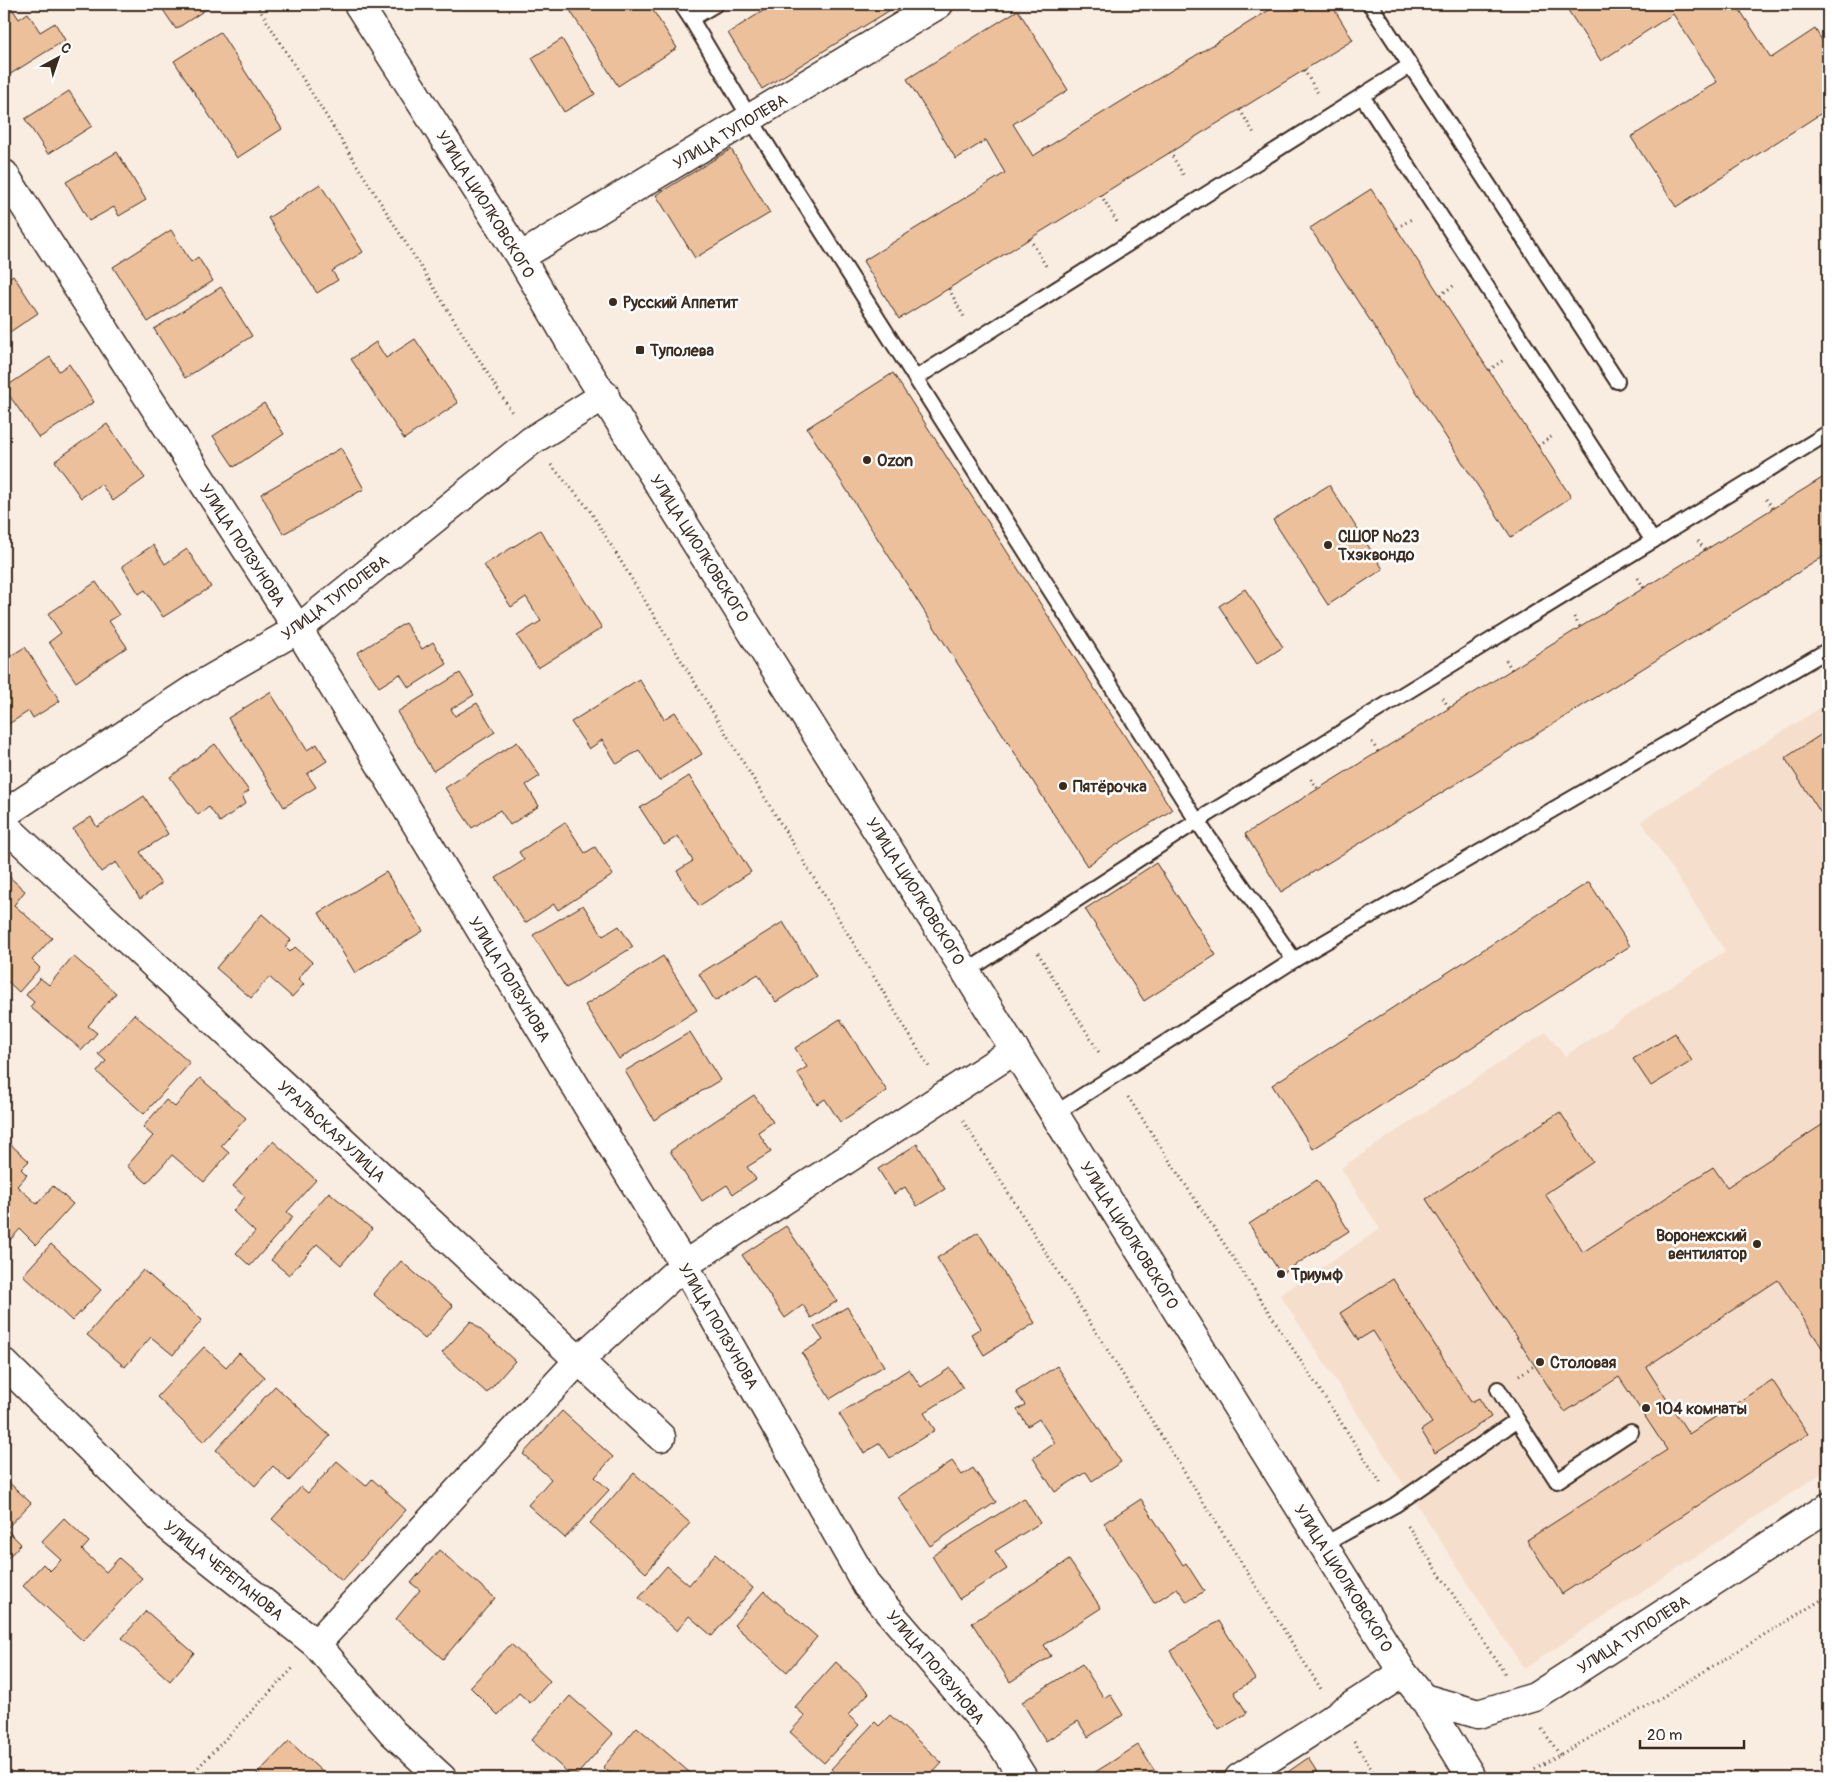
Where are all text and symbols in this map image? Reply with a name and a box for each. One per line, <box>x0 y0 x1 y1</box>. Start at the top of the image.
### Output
north arrow <box>32 32 82 82</box>
text: С <box>57 39 75 58</box>
street label: УЛИЦА ТУПОЛЕВА <box>670 90 791 174</box>
street label: УЛИЦА ЦИОЛКОВСКОГО <box>432 127 539 282</box>
place label: Русский Аппетит <box>623 293 739 313</box>
marker: Русский Аппетит <box>607 296 619 308</box>
place label: Туполева <box>649 341 715 361</box>
marker: Туполева <box>634 344 646 356</box>
place label: Ozon <box>877 451 913 471</box>
marker: Ozon <box>861 454 873 466</box>
street label: УЛИЦА ЦИОЛКОВСКОГО <box>646 471 753 626</box>
street label: УЛИЦА ПОЛЗУНОВА <box>195 480 289 611</box>
place label: СШОР №23 Тхэквондо <box>1337 527 1419 565</box>
marker: СШОР №23 Тхэквондо <box>1322 539 1334 551</box>
street label: УЛИЦА ТУПОЛЕВА <box>278 551 393 645</box>
place label: Пятёрочка <box>1073 777 1147 797</box>
marker: Пятёрочка <box>1057 780 1069 792</box>
street label: УЛИЦА ЦИОЛКОВСКОГО <box>862 814 969 969</box>
street label: УЛИЦА ПОЛЗУНОВА <box>464 913 554 1046</box>
street label: УРАЛЬСКАЯ УЛИЦА <box>273 1077 389 1187</box>
street label: УЛИЦА ЦИОЛКОВСКОГО <box>1076 1158 1183 1313</box>
place label: Воронежский вентилятор <box>1656 1226 1747 1264</box>
marker: Воронежский вентилятор <box>1751 1238 1763 1250</box>
street label: УЛИЦА ПОЛЗУНОВА <box>674 1260 762 1393</box>
place label: Триумф <box>1290 1265 1343 1285</box>
marker: Триумф <box>1275 1268 1287 1280</box>
place label: Столовая <box>1550 1353 1617 1373</box>
marker: Столовая <box>1534 1356 1546 1368</box>
place label: 104 комнаты <box>1656 1399 1747 1419</box>
marker: 104 комнаты <box>1640 1402 1652 1414</box>
street label: УЛИЦА ЦИОЛКОВСКОГО <box>1290 1501 1397 1656</box>
street label: УЛИЦА ЧЕРЕПАНОВА <box>160 1516 287 1625</box>
street label: УЛИЦА ТУПОЛЕВА <box>1574 1591 1693 1679</box>
street label: УЛИЦА ПОЛЗУНОВА <box>882 1607 989 1729</box>
scale bar <box>1640 1717 1743 1749</box>
text: 20 m <box>1647 1726 1682 1745</box>

